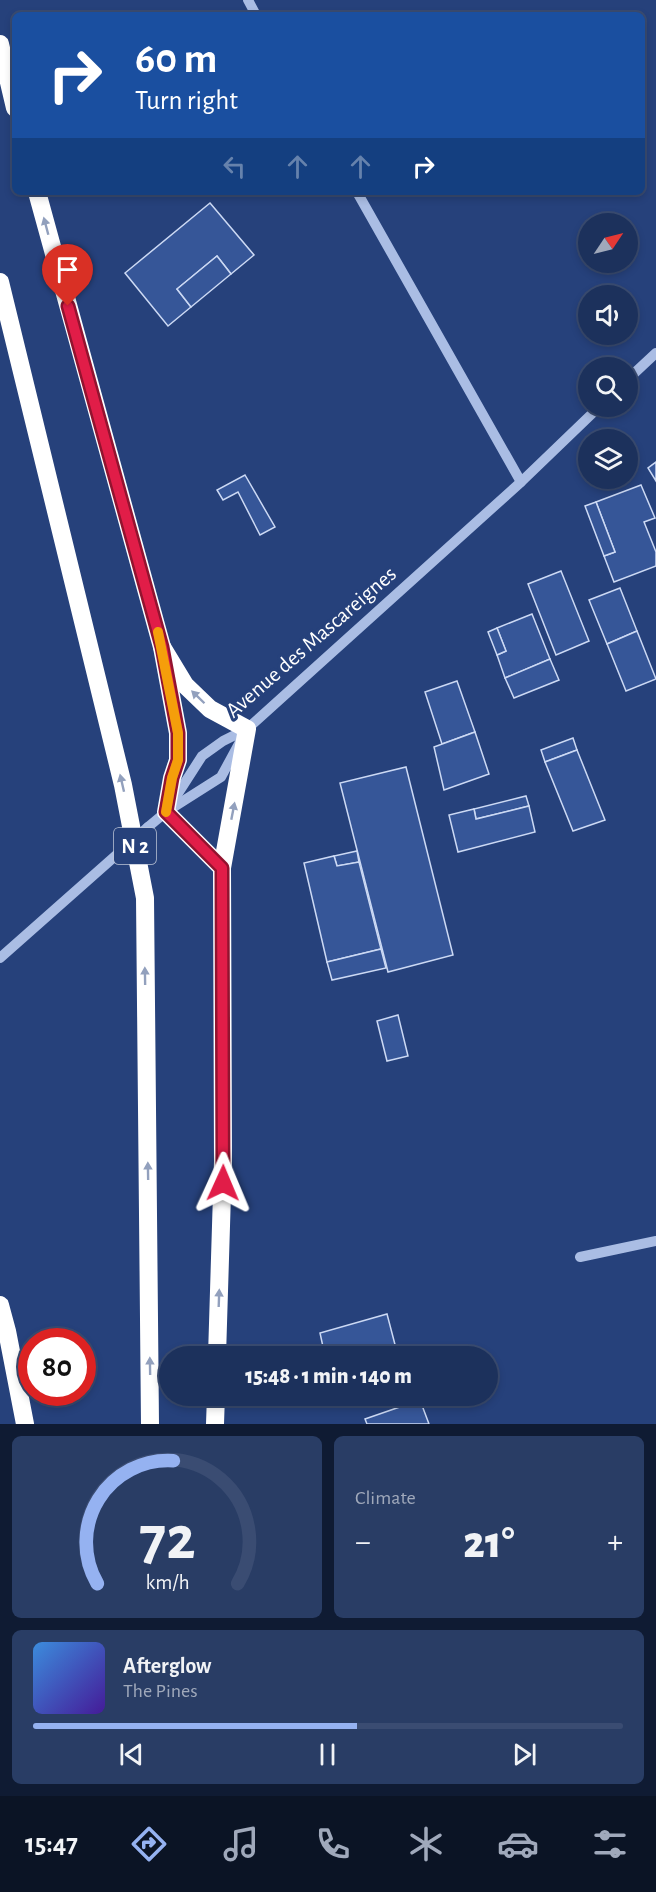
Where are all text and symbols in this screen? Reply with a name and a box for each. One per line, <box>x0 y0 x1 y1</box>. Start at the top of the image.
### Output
icon: right <box>36 36 114 114</box>
text: 60 m <box>135 38 217 80</box>
text: Turn right <box>135 87 238 114</box>
icon: left <box>218 150 251 183</box>
icon: ahead <box>281 150 314 183</box>
icon: ahead <box>344 150 377 183</box>
icon: right <box>407 150 440 183</box>
north arrow <box>578 213 638 273</box>
map controls <box>578 213 638 489</box>
one-way arrow <box>41 217 51 236</box>
pin <box>42 244 93 306</box>
icon: arrive <box>51 253 84 286</box>
button: sound <box>578 285 638 345</box>
button: search <box>578 357 638 417</box>
button: layers <box>578 429 638 489</box>
street label: Avenue des Mascareignes <box>222 562 400 722</box>
one-way arrow <box>192 691 206 705</box>
one-way arrow <box>117 773 127 792</box>
one-way arrow <box>229 801 238 820</box>
road number: N 2 <box>114 828 156 864</box>
one-way arrow <box>141 966 150 985</box>
position arrow <box>191 1151 255 1215</box>
one-way arrow <box>143 1161 153 1180</box>
one-way arrow <box>214 1288 224 1307</box>
speed limit sign: 80 <box>18 1328 96 1406</box>
one-way arrow <box>145 1356 155 1375</box>
text: 15:48 · 1 min · 140 m <box>245 1365 412 1387</box>
text: Climate <box>355 1488 416 1508</box>
text: 72 <box>139 1508 195 1570</box>
text: 21° <box>463 1521 515 1566</box>
text: − <box>355 1526 371 1559</box>
text: + <box>607 1526 623 1559</box>
text: km/h <box>145 1572 189 1593</box>
text: Afterglow <box>123 1655 211 1677</box>
text: The Pines <box>123 1681 198 1701</box>
icon: previous <box>115 1738 148 1771</box>
icon: pause <box>311 1738 344 1771</box>
icon: next <box>508 1738 541 1771</box>
icon: directions <box>128 1823 170 1865</box>
icon: music <box>220 1823 262 1865</box>
icon: phone <box>312 1823 354 1865</box>
icon: climate <box>405 1823 447 1865</box>
icon: car <box>497 1823 539 1865</box>
icon: filters <box>589 1823 631 1865</box>
text: 15:47 <box>25 1830 78 1857</box>

